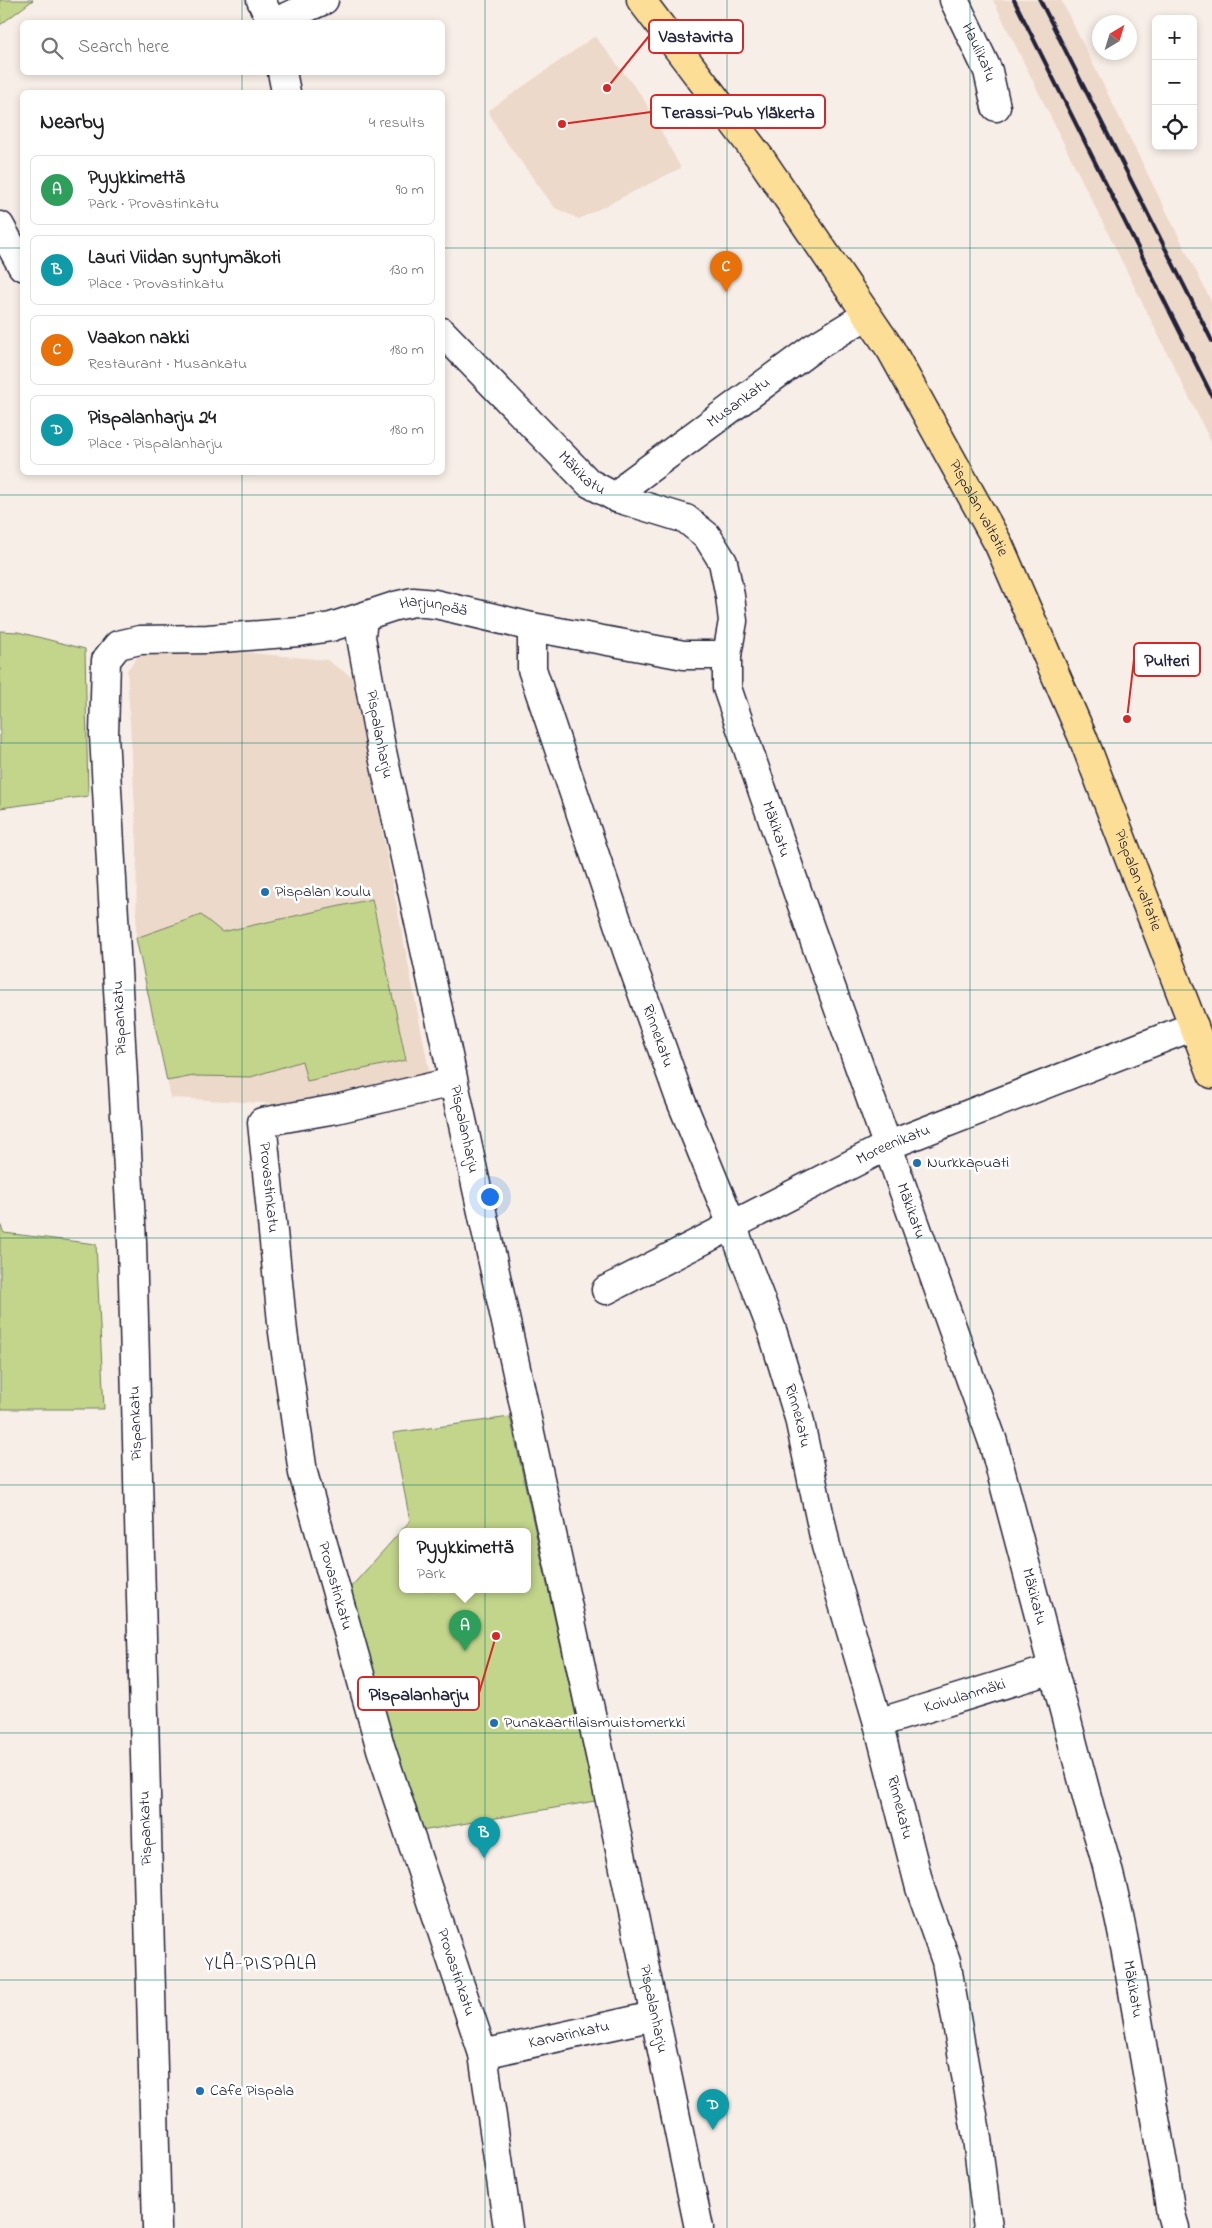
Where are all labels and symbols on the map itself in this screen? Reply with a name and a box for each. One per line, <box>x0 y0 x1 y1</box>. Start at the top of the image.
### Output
north arrow <box>1092 15 1137 60</box>
street label: Haulikatu <box>955 19 1002 84</box>
callout: Vastavirta <box>649 20 743 53</box>
text: Vastavirta <box>658 25 734 51</box>
callout: Terassi-Pub Yläkerta <box>651 95 825 128</box>
text: Terassi-Pub Yläkerta <box>661 101 815 127</box>
pin: C <box>710 251 742 292</box>
street label: Musankatu <box>702 371 775 434</box>
street label: Mäkikatu <box>552 445 610 502</box>
street label: Pispalan valtatie <box>942 456 1015 561</box>
street label: Harjunpää <box>397 590 469 623</box>
callout: Pulteri <box>1134 643 1200 676</box>
text: Pulteri <box>1144 649 1190 675</box>
street label: Pispalanharju <box>359 688 399 781</box>
street label: Mäkikatu <box>755 798 797 860</box>
street label: Pispalan valtatie <box>1107 826 1168 935</box>
place label: Pispalan koulu <box>275 880 371 904</box>
marker: Pispalan koulu <box>259 886 271 898</box>
street label: Pispankatu <box>106 980 134 1056</box>
street label: Rinnekatu <box>635 1002 680 1071</box>
street label: Pispalanharju <box>443 1083 485 1175</box>
street label: Moreenikatu <box>852 1118 934 1172</box>
street label: Provastinkatu <box>252 1141 285 1234</box>
place label: Nurkkapuati <box>927 1151 1009 1175</box>
marker: Nurkkapuati <box>911 1157 923 1169</box>
street label: Mäkikatu <box>890 1180 932 1242</box>
your location <box>477 1184 503 1210</box>
street label: Rinnekatu <box>777 1381 817 1450</box>
street label: Pispankatu <box>123 1385 149 1461</box>
street label: Provastinkatu <box>311 1539 359 1633</box>
street label: Mäkikatu <box>1015 1565 1053 1628</box>
pin: A <box>449 1610 481 1651</box>
street label: Koivulanmäki <box>921 1672 1009 1720</box>
callout: Pispalanharju <box>358 1677 479 1710</box>
text: Pispalanharju <box>369 1683 469 1709</box>
place label: Punakaartilaismuistomerkki <box>504 1711 686 1735</box>
marker: Punakaartilaismuistomerkki <box>488 1717 500 1729</box>
street label: Rinnekatu <box>880 1773 919 1842</box>
street label: Pispankatu <box>133 1790 159 1866</box>
pin: B <box>468 1817 500 1858</box>
street label: Provastinkatu <box>430 1925 481 2019</box>
district label: YLÄ-PISPALA <box>205 1951 317 1978</box>
street label: Mäkikatu <box>1116 1958 1149 2020</box>
street label: Pispalanharju <box>632 1963 674 2055</box>
street label: Karvarinkatu <box>526 2014 612 2056</box>
place label: Cafe Pispala <box>210 2079 294 2103</box>
marker: Cafe Pispala <box>194 2085 206 2097</box>
pin: D <box>697 2089 729 2130</box>

